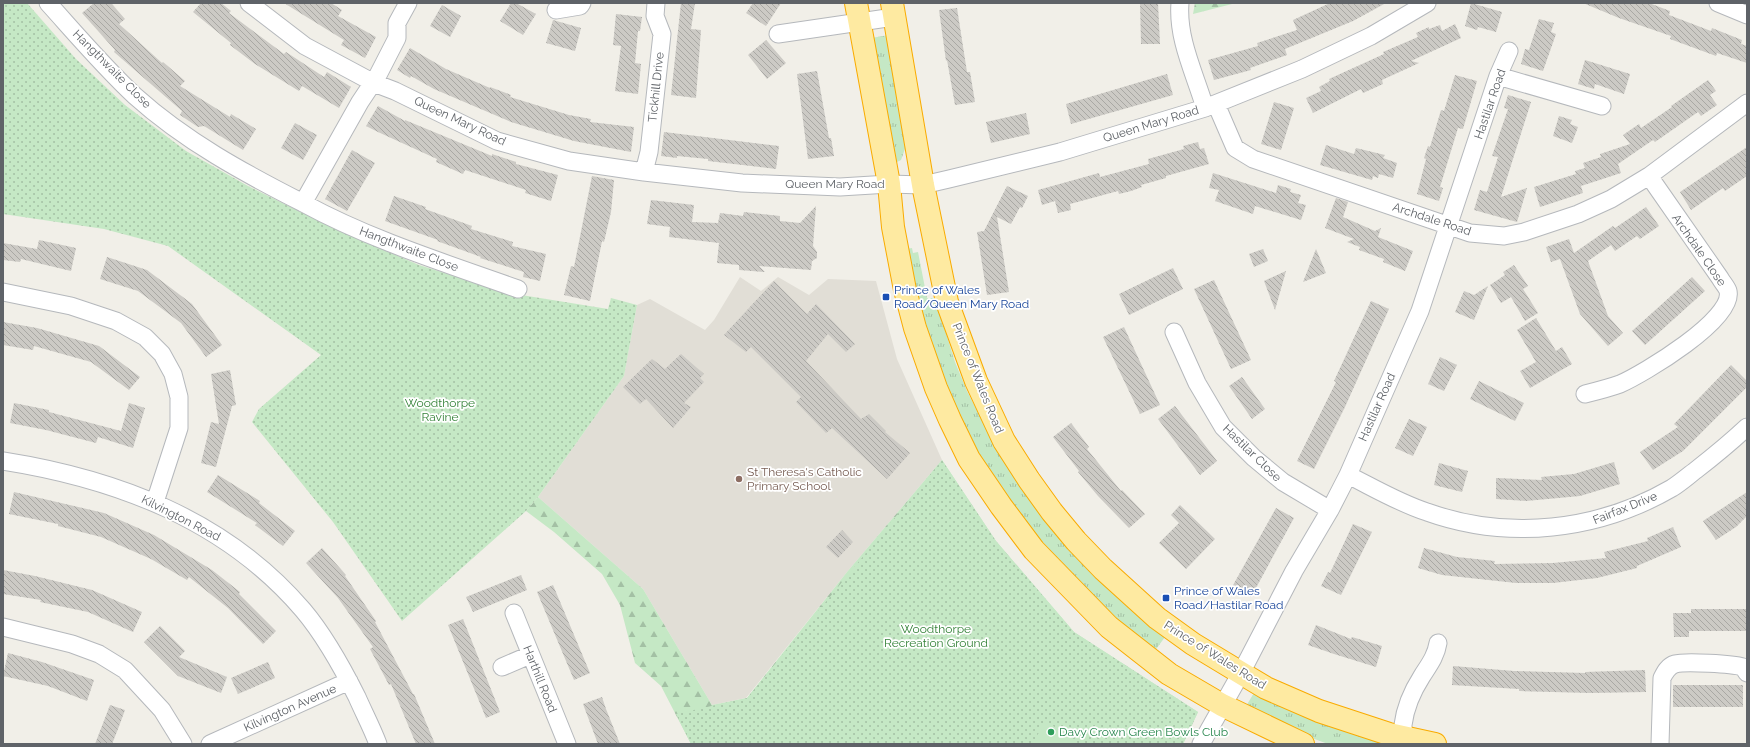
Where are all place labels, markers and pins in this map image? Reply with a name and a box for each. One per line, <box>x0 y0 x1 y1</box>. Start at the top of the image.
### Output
place label: Prince of Wales Road/Queen Mary Road <box>894 283 1029 311</box>
marker: Prince of Wales Road/Queen Mary Road <box>881 292 891 302</box>
place label: St Theresa's Catholic Primary School <box>747 465 862 493</box>
marker: St Theresa's Catholic Primary School <box>734 474 744 484</box>
place label: Prince of Wales Road/Hastilar Road <box>1174 584 1283 612</box>
marker: Prince of Wales Road/Hastilar Road <box>1161 593 1171 603</box>
place label: Davy Crown Green Bowls Club <box>1059 725 1228 739</box>
marker: Davy Crown Green Bowls Club <box>1046 727 1056 737</box>

